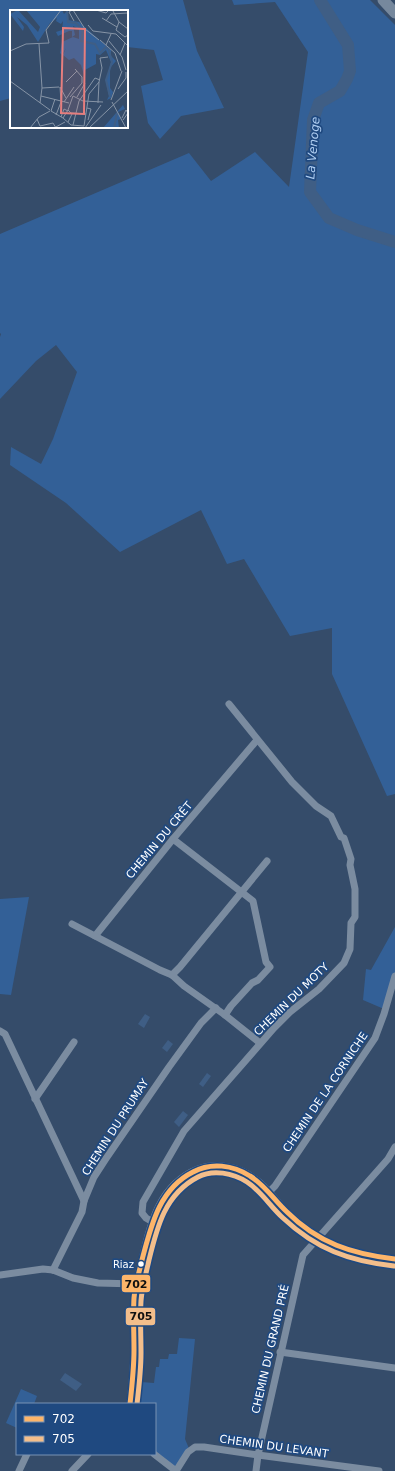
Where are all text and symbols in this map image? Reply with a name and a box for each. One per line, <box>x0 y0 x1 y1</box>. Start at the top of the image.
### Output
inset map <box>10 10 128 128</box>
water label: La Venoge <box>303 116 323 180</box>
street label: CHEMIN DU CRÊT <box>123 799 196 881</box>
street label: CHEMIN DU MOTY <box>251 960 332 1038</box>
street label: CHEMIN DE LA CORNICHE <box>280 1030 371 1155</box>
street label: CHEMIN DU PRUMAY <box>79 1076 152 1178</box>
place label: Riaz <box>113 1259 134 1270</box>
marker: Riaz <box>136 1259 146 1269</box>
line badge: 702 <box>121 1274 151 1293</box>
text: 702 <box>125 1278 147 1291</box>
street label: CHEMIN DU GRAND PRÉ <box>249 1283 292 1415</box>
line badge: 705 <box>125 1307 156 1326</box>
text: 705 <box>130 1310 152 1323</box>
legend <box>16 1403 156 1455</box>
text: 702 <box>52 1412 75 1426</box>
text: 705 <box>52 1432 75 1446</box>
street label: CHEMIN DU LEVANT <box>219 1432 329 1461</box>

